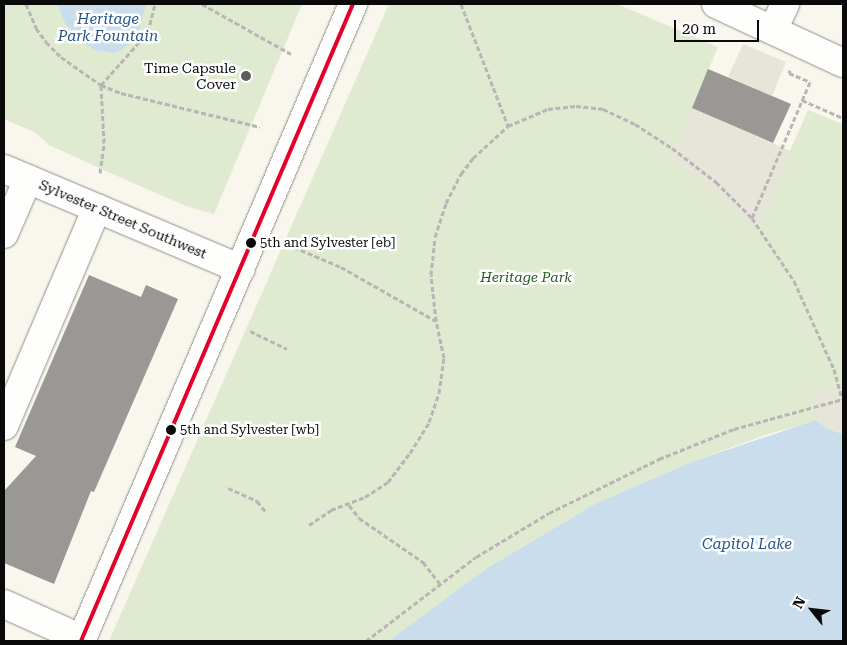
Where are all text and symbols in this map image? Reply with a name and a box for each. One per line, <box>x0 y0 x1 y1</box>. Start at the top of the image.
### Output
water label: Heritage Park Fountain <box>58 10 158 45</box>
scale bar <box>677 10 762 42</box>
text: 20 m <box>682 20 716 38</box>
place label: Time Capsule Cover <box>144 60 236 92</box>
marker: Time Capsule Cover <box>240 70 252 82</box>
street label: Sylvester Street Southwest <box>37 176 209 262</box>
place label: 5th and Sylvester [eb] <box>260 235 395 251</box>
marker: 5th and Sylvester [eb] <box>246 238 256 248</box>
park label: Heritage Park <box>480 269 572 285</box>
place label: 5th and Sylvester [wb] <box>180 422 319 438</box>
marker: 5th and Sylvester [wb] <box>166 425 176 435</box>
water label: Capitol Lake <box>702 536 792 554</box>
north arrow <box>787 585 837 635</box>
text: N <box>789 594 808 611</box>

